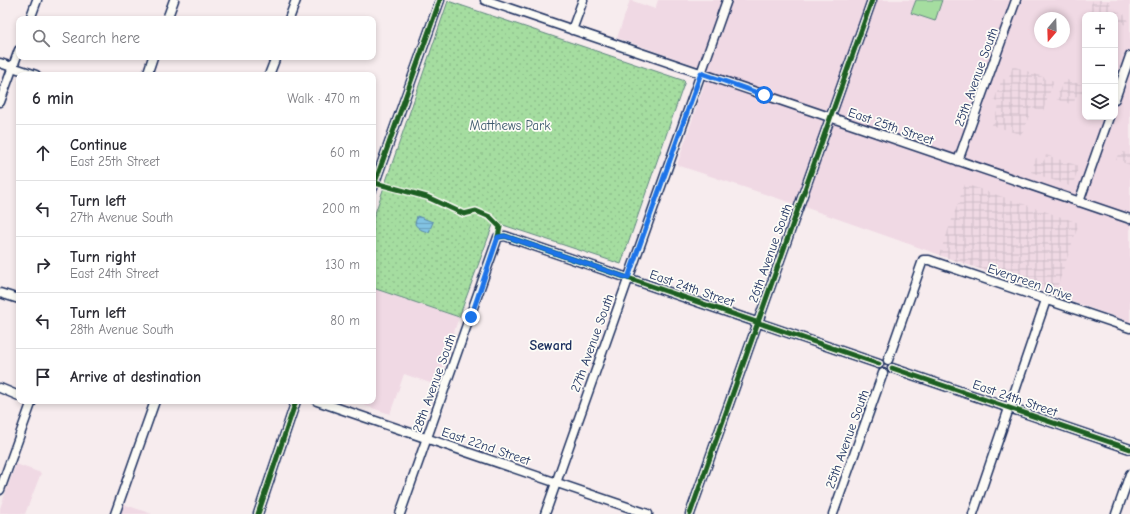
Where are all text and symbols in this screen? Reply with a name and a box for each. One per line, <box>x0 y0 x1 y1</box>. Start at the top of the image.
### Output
north arrow <box>1034 12 1070 48</box>
map controls <box>1082 12 1118 120</box>
button: + <box>1082 12 1118 48</box>
search box <box>16 16 376 60</box>
street label: 25th Avenue South <box>951 25 1001 129</box>
icon: search <box>30 27 52 49</box>
text: Search here <box>62 29 140 47</box>
button: − <box>1082 48 1118 84</box>
button: layers <box>1082 84 1118 120</box>
route start <box>755 86 773 104</box>
text: 6 min <box>32 89 74 108</box>
text: Walk · 470 m <box>287 91 360 106</box>
street label: East 25th Street <box>846 104 937 148</box>
park label: Matthews Park <box>470 118 551 133</box>
text: Continue <box>70 136 127 154</box>
icon: ahead <box>32 142 54 164</box>
text: 60 m <box>330 145 360 160</box>
text: East 25th Street <box>70 154 159 169</box>
text: Turn left <box>70 192 126 210</box>
icon: left <box>32 198 54 220</box>
text: 200 m <box>322 201 360 216</box>
street label: 26th Avenue South <box>745 201 795 305</box>
text: 27th Avenue South <box>70 210 173 225</box>
text: Turn right <box>70 248 136 266</box>
icon: right <box>32 254 54 276</box>
text: 130 m <box>325 257 360 272</box>
street label: Evergreen Drive <box>986 260 1075 304</box>
text: East 24th Street <box>70 266 159 281</box>
street label: East 24th Street <box>648 266 738 310</box>
street label: 27th Avenue South <box>567 292 617 394</box>
text: Turn left <box>70 304 126 322</box>
route end <box>462 308 480 326</box>
icon: left <box>32 310 54 332</box>
text: 80 m <box>330 313 360 328</box>
text: 28th Avenue South <box>70 322 174 337</box>
street label: 28th Avenue South <box>409 332 459 434</box>
district label: Seward <box>530 337 572 354</box>
icon: arrive <box>32 366 54 388</box>
text: Arrive at destination <box>70 368 201 386</box>
street label: East 24th Street <box>971 376 1061 420</box>
street label: 25th Avenue South <box>822 387 872 491</box>
street label: East 22nd Street <box>440 424 533 469</box>

